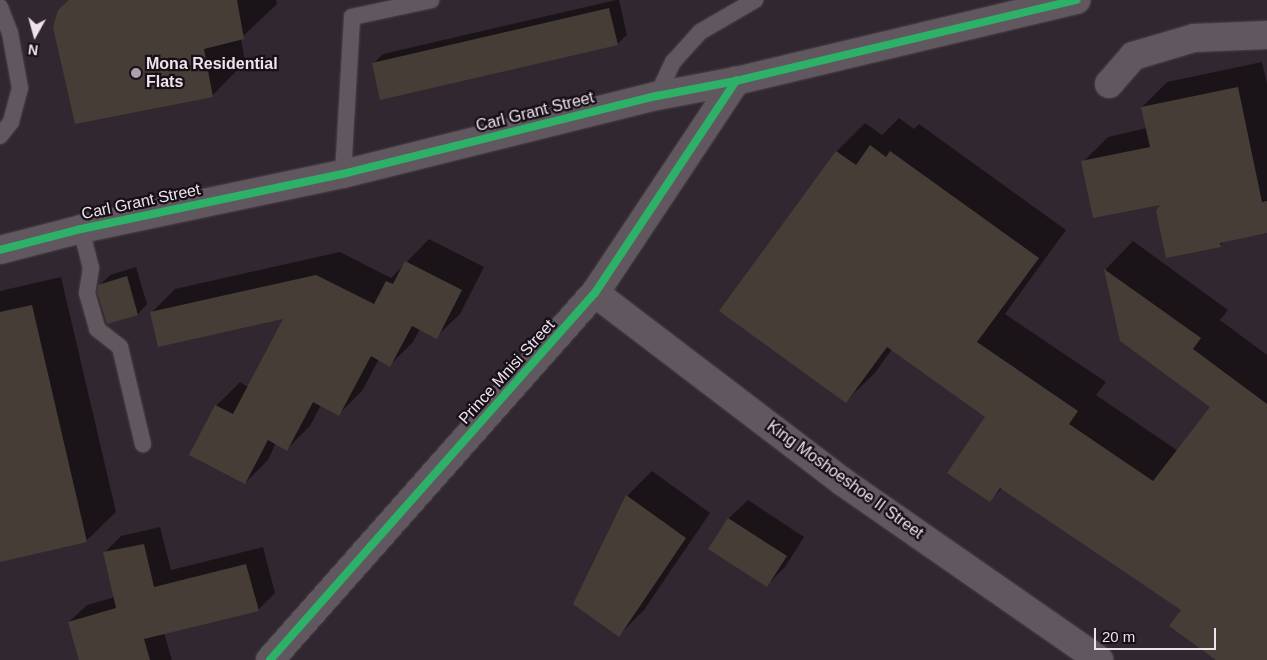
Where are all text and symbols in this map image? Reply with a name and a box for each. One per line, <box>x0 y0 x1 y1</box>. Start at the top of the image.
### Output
north arrow <box>10 10 60 60</box>
text: N <box>27 41 39 58</box>
place label: Mona Residential Flats <box>146 54 278 92</box>
marker: Mona Residential Flats <box>130 67 142 79</box>
street label: Carl Grant Street <box>474 88 596 136</box>
street label: Carl Grant Street <box>80 180 202 224</box>
street label: Prince Mnisi Street <box>455 316 559 428</box>
street label: King Moshoeshoe II Street <box>763 417 927 543</box>
scale bar <box>1097 618 1220 650</box>
text: 20 m <box>1102 628 1135 645</box>

